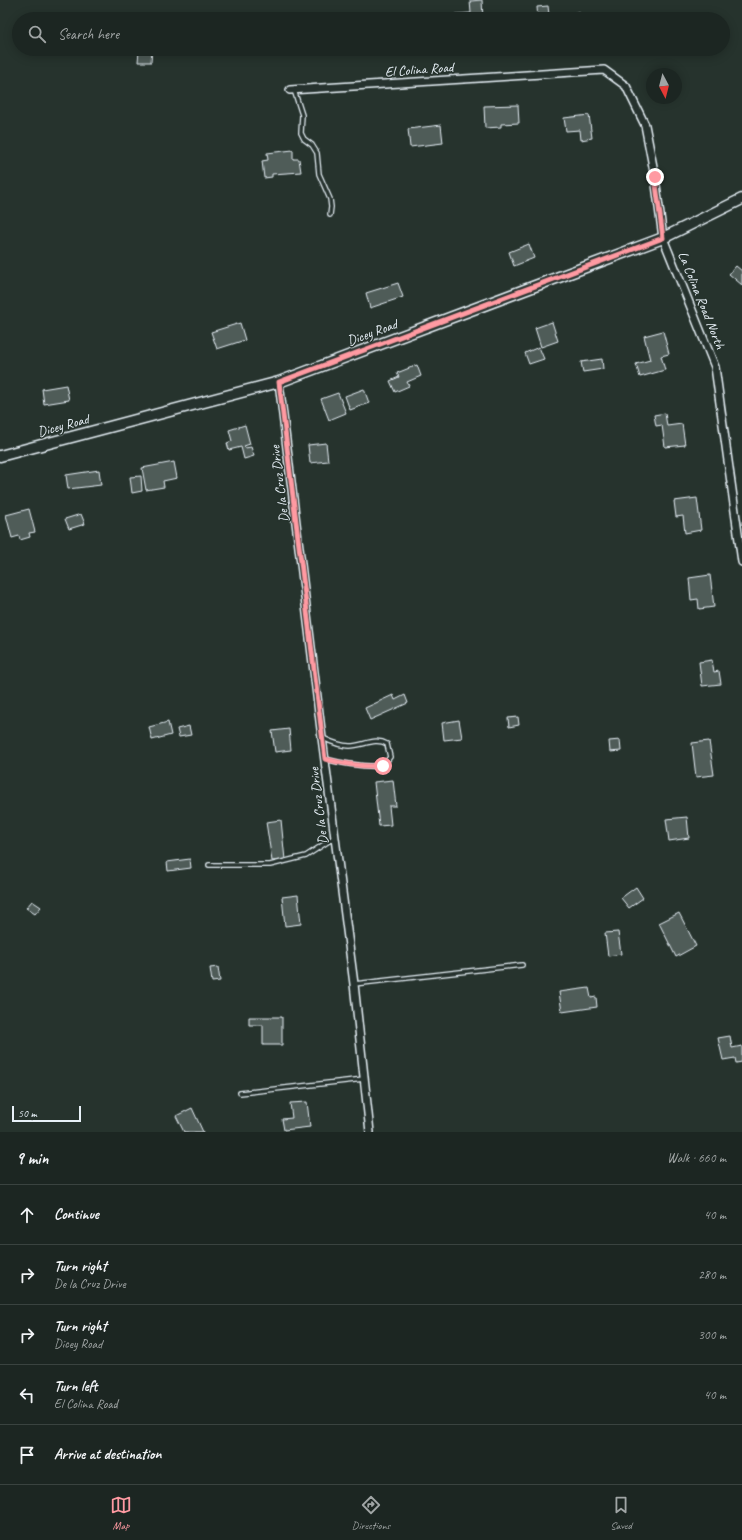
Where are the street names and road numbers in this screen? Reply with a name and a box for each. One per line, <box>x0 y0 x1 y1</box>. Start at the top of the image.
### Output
street label: El Colina Road <box>384 58 456 80</box>
street label: La Colina Road North <box>674 249 729 352</box>
street label: Dicey Road <box>345 315 402 349</box>
street label: Dicey Road <box>36 410 93 440</box>
street label: De la Cruz Drive <box>266 443 293 523</box>
street label: De la Cruz Drive <box>305 765 332 845</box>

